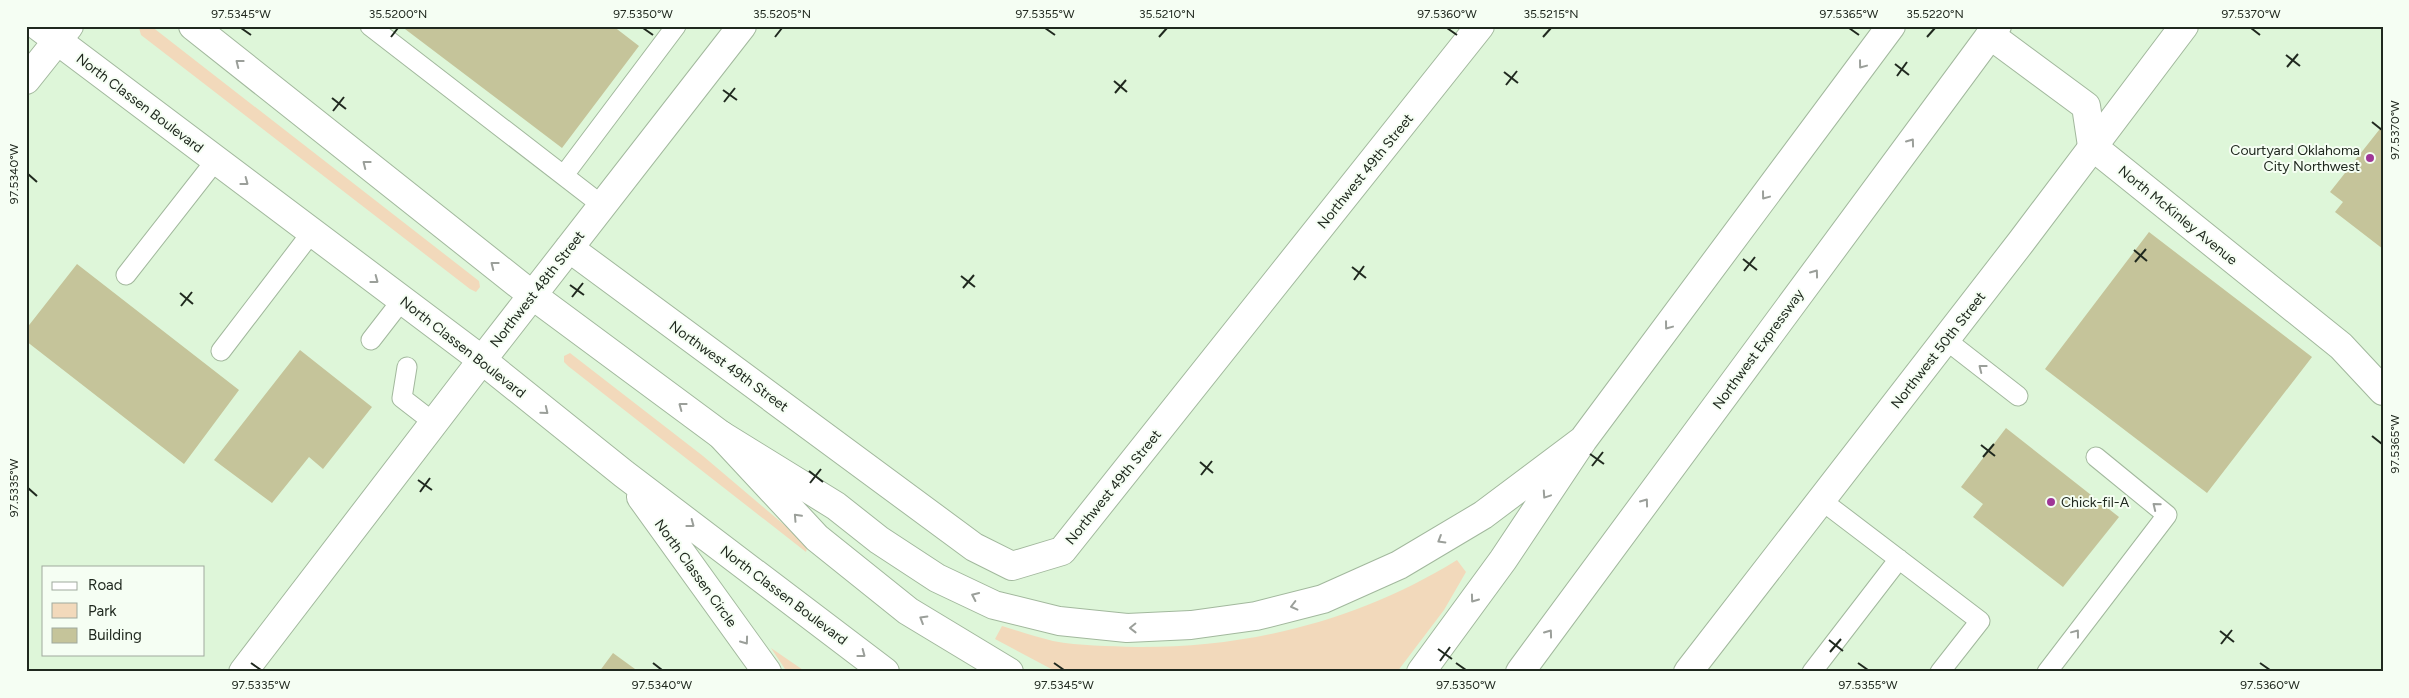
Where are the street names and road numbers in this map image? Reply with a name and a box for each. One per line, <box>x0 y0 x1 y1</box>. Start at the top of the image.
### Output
street label: North Classen Boulevard <box>73 50 207 157</box>
street label: Northwest 49th Street <box>1314 110 1417 232</box>
street label: North McKinley Avenue <box>2115 162 2241 269</box>
street label: Northwest 48th Street <box>487 228 588 351</box>
street label: Northwest Expressway <box>1709 285 1808 413</box>
street label: Northwest 50th Street <box>1888 289 1989 412</box>
street label: North Classen Boulevard <box>396 293 529 402</box>
street label: Northwest 49th Street <box>666 318 791 415</box>
street label: Northwest 49th Street <box>1062 426 1165 548</box>
street label: North Classen Circle <box>651 516 741 631</box>
street label: North Classen Boulevard <box>717 542 851 649</box>

